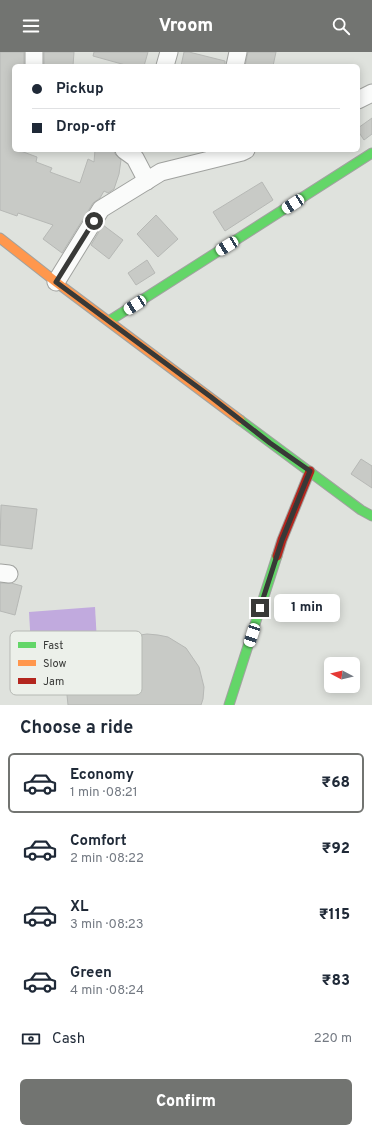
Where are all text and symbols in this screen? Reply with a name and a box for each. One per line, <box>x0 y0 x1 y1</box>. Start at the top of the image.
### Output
icon: menu <box>20 15 42 37</box>
text: Vroom <box>159 15 213 38</box>
icon: search <box>330 15 352 37</box>
text: Pickup <box>56 80 104 99</box>
text: Drop-off <box>56 118 116 137</box>
car <box>280 192 306 216</box>
route start <box>85 212 103 230</box>
car <box>214 235 240 257</box>
car <box>122 293 148 317</box>
callout: 1 min <box>274 594 340 622</box>
route end <box>251 599 269 617</box>
text: 1 min <box>291 600 323 616</box>
car <box>243 622 261 648</box>
legend <box>10 631 142 695</box>
text: Fast <box>43 639 63 653</box>
text: Slow <box>43 657 66 671</box>
north arrow <box>324 657 360 693</box>
map controls <box>324 657 360 693</box>
text: Jam <box>43 675 64 689</box>
text: Choose a ride <box>20 717 133 740</box>
icon: car <box>22 765 58 801</box>
text: Economy <box>70 766 134 785</box>
text: ₹68 <box>321 774 350 793</box>
text: 1 min · 08:21 <box>70 785 138 801</box>
icon: car <box>22 831 58 867</box>
text: Comfort <box>70 832 127 851</box>
text: ₹92 <box>322 840 350 859</box>
text: 2 min · 08:22 <box>70 851 144 867</box>
icon: car <box>22 897 58 933</box>
text: XL <box>70 898 88 917</box>
text: ₹115 <box>319 906 350 925</box>
text: 3 min · 08:23 <box>70 917 144 933</box>
icon: car <box>22 963 58 999</box>
text: Green <box>70 964 112 983</box>
text: ₹83 <box>322 972 350 991</box>
text: 4 min · 08:24 <box>70 983 144 999</box>
icon: cash <box>20 1028 42 1050</box>
text: Cash <box>52 1030 85 1049</box>
text: 220 m <box>314 1031 352 1047</box>
button: Confirm <box>20 1079 352 1125</box>

